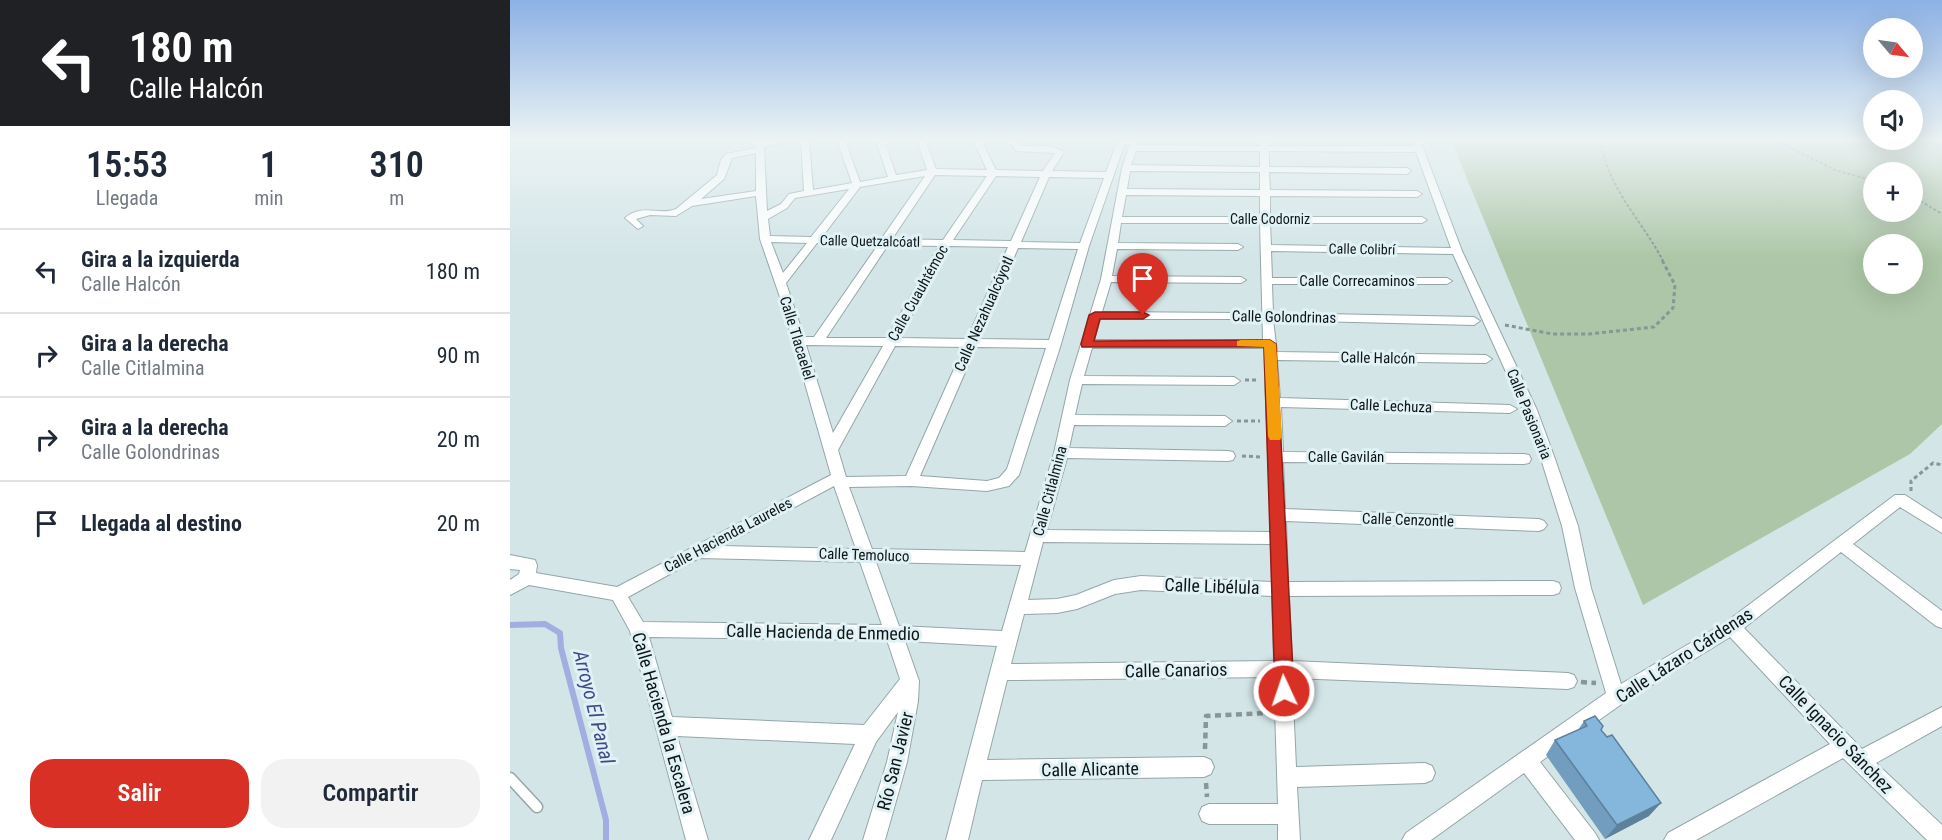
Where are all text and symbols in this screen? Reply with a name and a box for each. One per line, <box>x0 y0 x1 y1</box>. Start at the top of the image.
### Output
north arrow <box>1863 18 1923 78</box>
map controls <box>1863 18 1923 294</box>
text: 180 m <box>129 23 234 72</box>
icon: left <box>30 24 108 102</box>
text: Calle Halcón <box>129 73 263 105</box>
button: sound <box>1863 90 1923 150</box>
text: 15:53 <box>86 144 168 186</box>
text: 1 <box>260 144 278 186</box>
text: 310 <box>370 144 424 186</box>
button: + <box>1863 162 1923 222</box>
text: Llegada <box>96 186 158 210</box>
text: min <box>254 186 283 210</box>
text: m <box>389 186 404 210</box>
street label: Calle Codorniz <box>1230 211 1310 227</box>
street label: Calle Quetzalcóatl <box>820 232 920 250</box>
button: − <box>1863 234 1923 294</box>
street label: Calle Colibrí <box>1329 240 1396 258</box>
street label: Calle Cuauhtémoc <box>884 241 952 344</box>
text: Gira a la izquierda <box>81 247 240 272</box>
pin <box>1117 253 1168 315</box>
street label: Calle Nezahualcóyotl <box>951 254 1017 374</box>
icon: left <box>30 255 63 288</box>
text: 180 m <box>426 259 480 284</box>
icon: arrive <box>1126 262 1159 295</box>
text: Calle Halcón <box>81 272 181 296</box>
street label: Calle Correcaminos <box>1299 272 1415 290</box>
street label: Calle Tlacaelel <box>776 294 818 382</box>
street label: Calle Golondrinas <box>1232 307 1337 327</box>
text: Gira a la derecha <box>81 331 229 356</box>
icon: right <box>30 339 63 372</box>
text: 90 m <box>437 343 480 368</box>
street label: Calle Halcón <box>1340 348 1416 368</box>
text: Calle Citlalmina <box>81 356 205 380</box>
street label: Calle Pasionaria <box>1503 366 1555 462</box>
street label: Calle Lechuza <box>1350 396 1432 416</box>
text: Gira a la derecha <box>81 415 229 440</box>
icon: right <box>30 423 63 456</box>
text: 20 m <box>437 427 480 452</box>
text: Calle Golondrinas <box>81 440 220 464</box>
street label: Calle Citlalmina <box>1029 444 1071 538</box>
street label: Calle Gavilán <box>1308 448 1384 466</box>
street label: Calle Hacienda Laureles <box>661 494 795 576</box>
icon: arrive <box>30 507 63 540</box>
street label: Calle Cenzontle <box>1362 509 1454 531</box>
text: Llegada al destino <box>81 511 242 536</box>
text: 20 m <box>437 511 480 536</box>
street label: Calle Temoluco <box>818 544 910 566</box>
street label: Calle Libélula <box>1164 574 1260 598</box>
street label: Calle Lázaro Cárdenas <box>1612 603 1756 707</box>
street label: Calle Hacienda de Enmedio <box>726 620 920 644</box>
street label: Calle Hacienda la Escalera <box>628 630 700 816</box>
water label: Arroyo El Panal <box>568 647 620 767</box>
street label: Calle Canarios <box>1124 659 1228 681</box>
position arrow <box>1252 659 1316 723</box>
street label: Calle Ignacio Sánchez <box>1774 671 1898 797</box>
street label: Río San Javier <box>873 709 917 812</box>
street label: Calle Alicante <box>1041 758 1139 780</box>
button: Salir <box>30 759 249 828</box>
button: Compartir <box>261 759 480 828</box>

